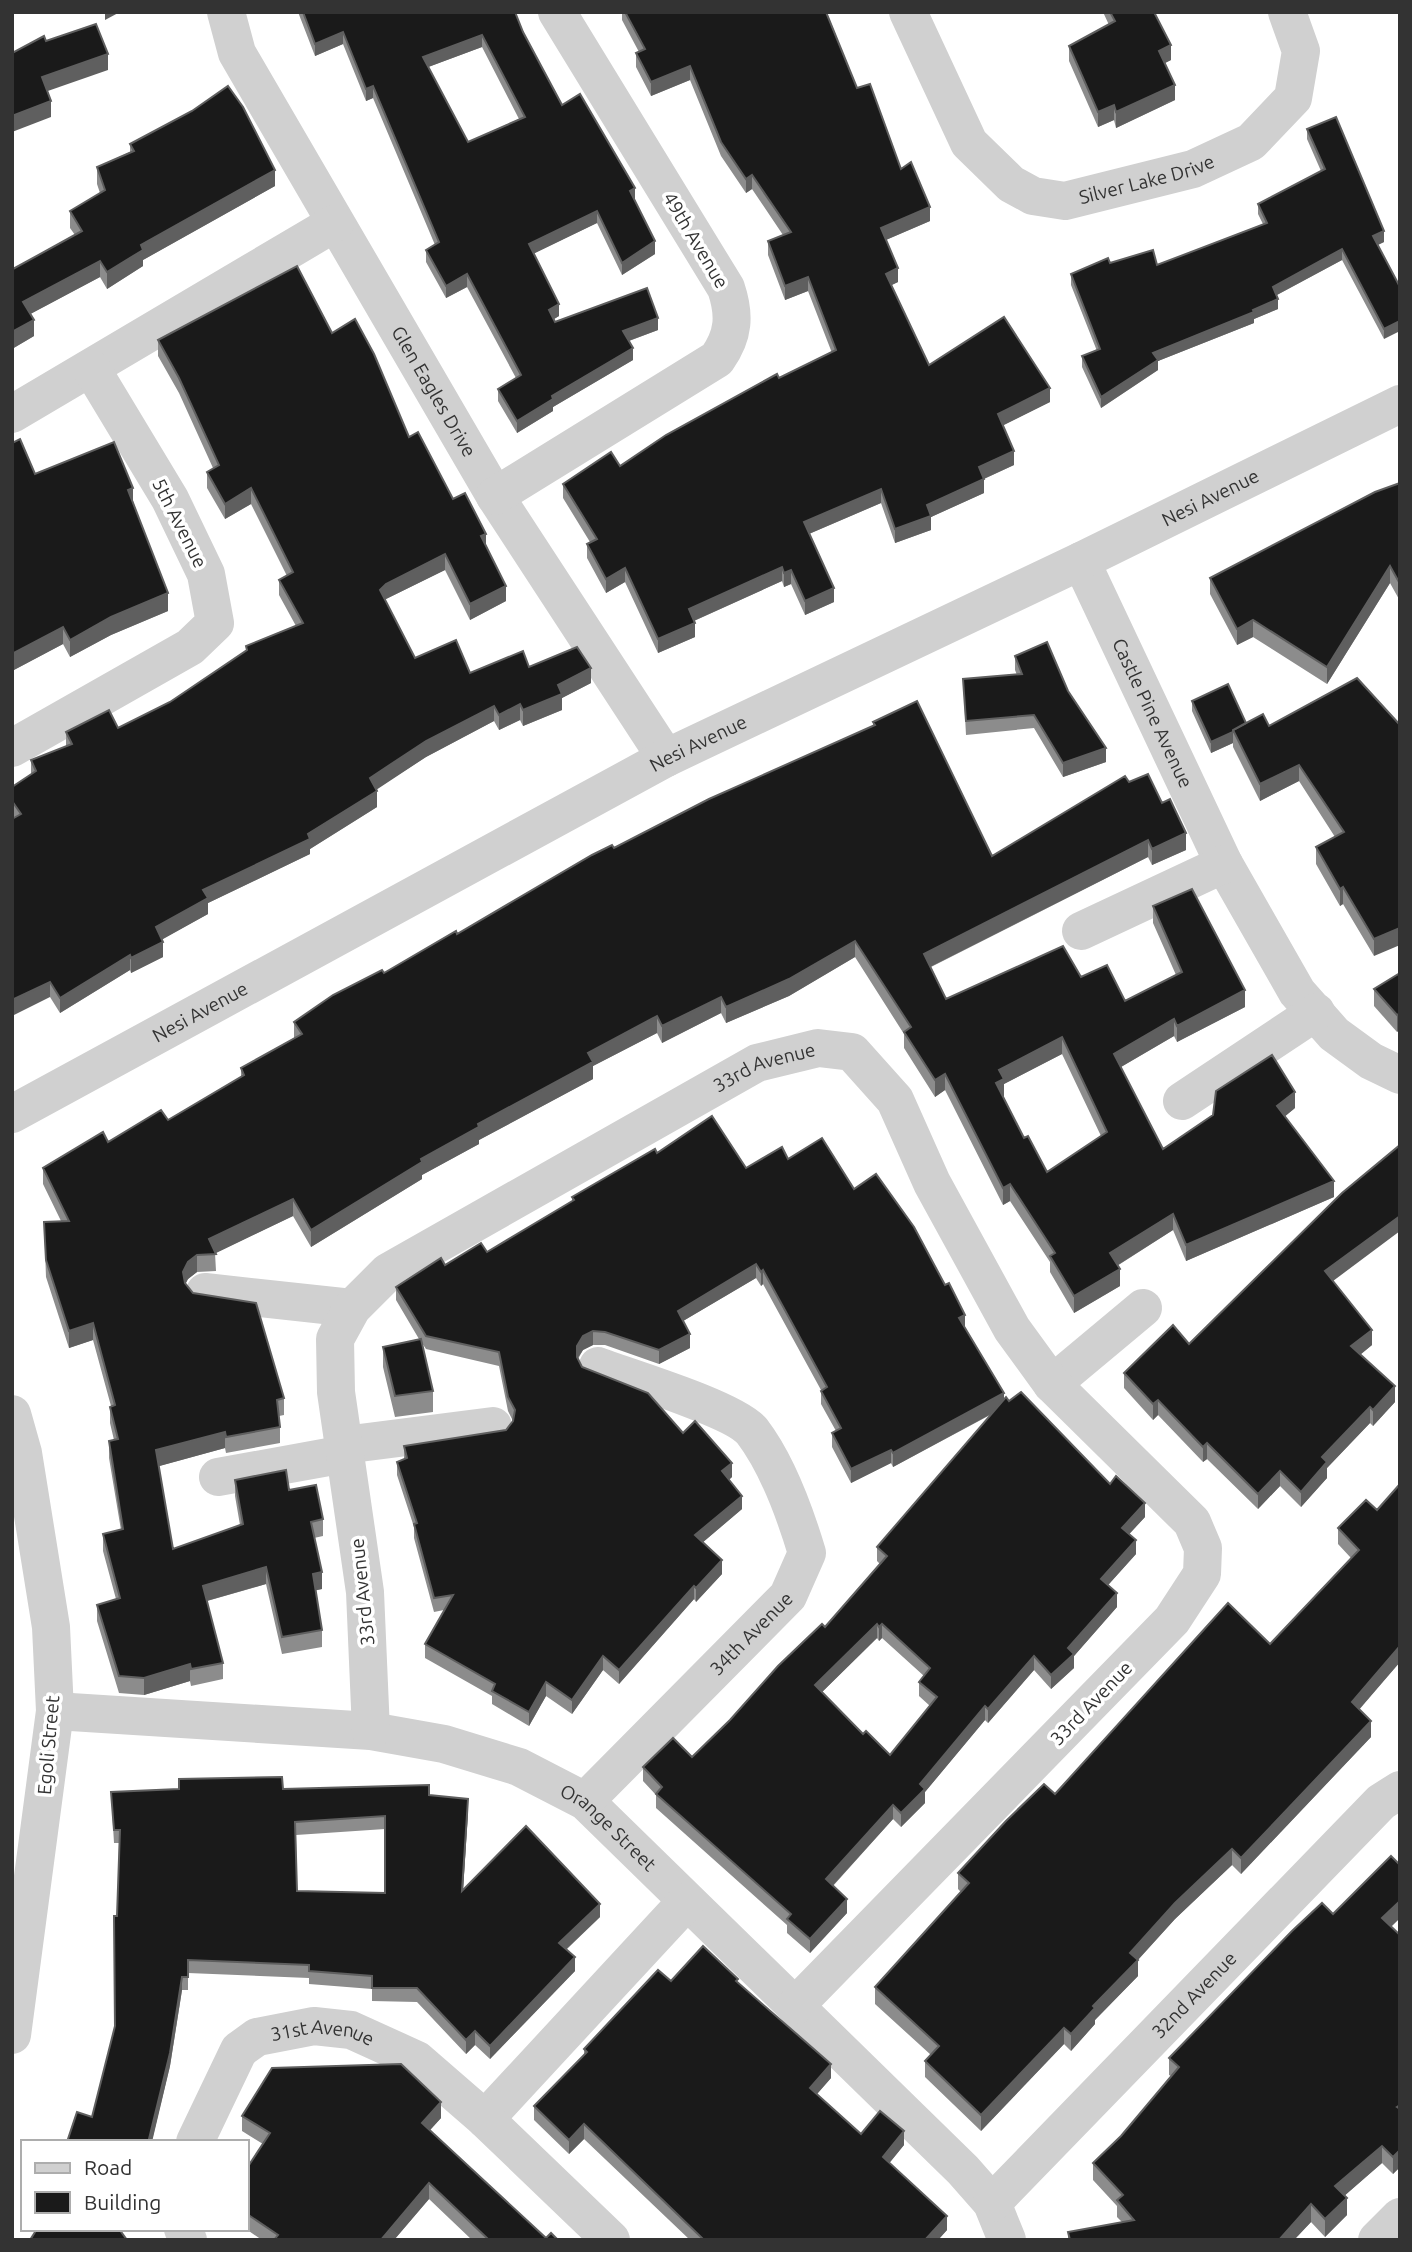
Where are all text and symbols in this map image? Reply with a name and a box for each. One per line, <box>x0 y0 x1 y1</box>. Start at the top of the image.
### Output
street label: Silver Lake Drive <box>1077 150 1218 208</box>
street label: 49th Avenue <box>659 188 733 292</box>
street label: Glen Eagles Drive <box>387 322 481 461</box>
street label: Nesi Avenue <box>1158 464 1262 531</box>
street label: 5th Avenue <box>148 475 212 571</box>
street label: Castle Pine Avenue <box>1108 635 1197 791</box>
street label: Nesi Avenue <box>646 710 750 776</box>
street label: Nesi Avenue <box>148 977 251 1047</box>
street label: 33rd Avenue <box>709 1038 817 1097</box>
street label: 33rd Avenue <box>345 1537 379 1647</box>
street label: 34th Avenue <box>705 1587 797 1679</box>
street label: 33rd Avenue <box>1046 1656 1136 1750</box>
street label: Egoli Street <box>33 1694 63 1796</box>
street label: Orange Street <box>557 1779 661 1876</box>
street label: 32nd Avenue <box>1147 1947 1241 2043</box>
street label: 31st Avenue <box>269 2015 378 2050</box>
legend <box>21 2140 248 2231</box>
text: Road <box>84 2155 132 2179</box>
text: Building <box>84 2190 161 2214</box>

